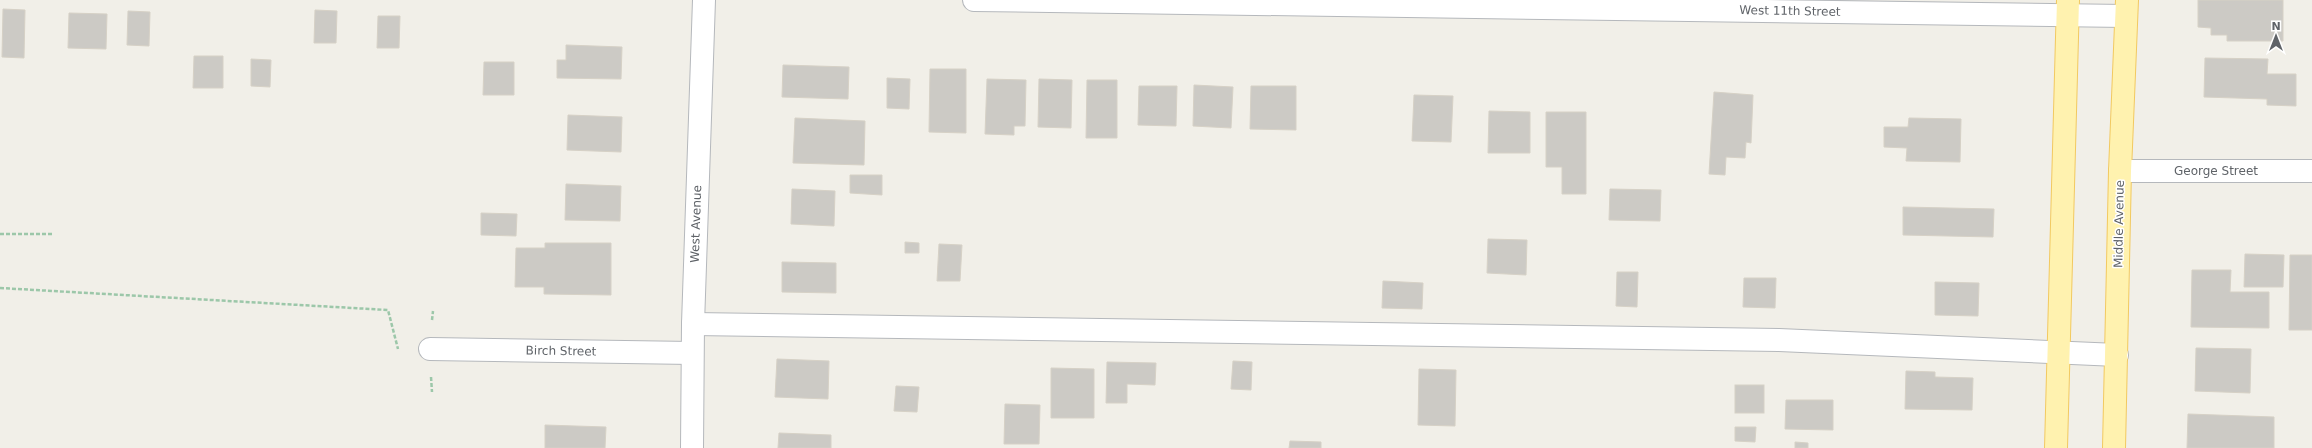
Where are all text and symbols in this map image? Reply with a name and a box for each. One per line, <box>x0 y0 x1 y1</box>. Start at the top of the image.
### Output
street label: West 11th Street <box>1739 3 1841 19</box>
north arrow <box>2256 16 2296 56</box>
text: N <box>2271 20 2281 33</box>
street label: George Street <box>2174 164 2258 178</box>
street label: Middle Avenue <box>2111 180 2127 268</box>
street label: West Avenue <box>688 185 704 263</box>
street label: Birch Street <box>526 343 597 359</box>

